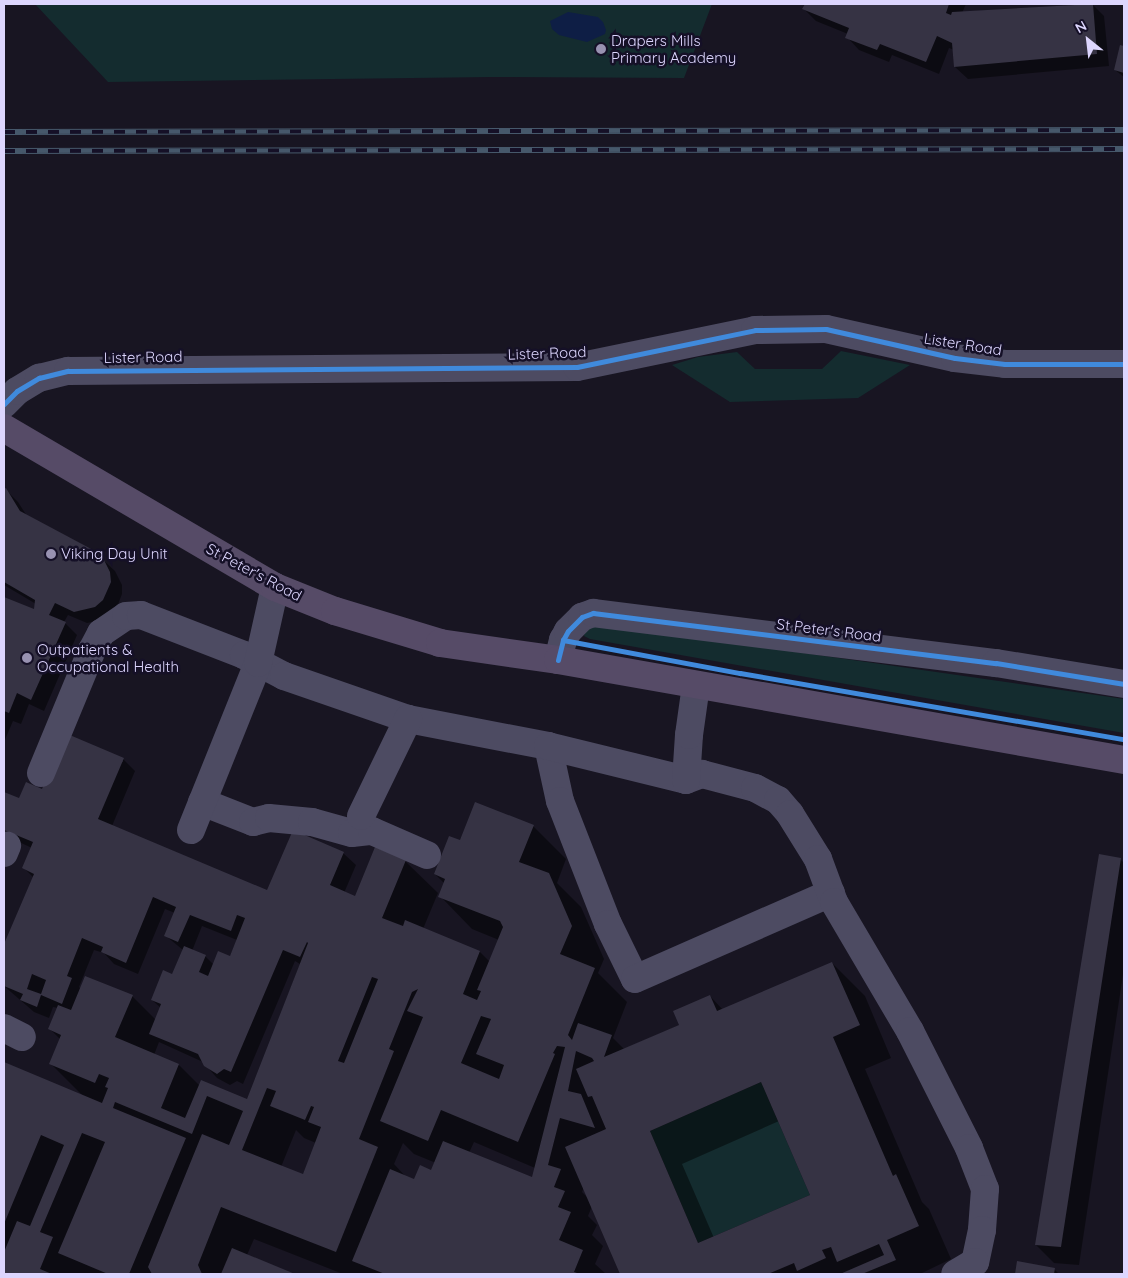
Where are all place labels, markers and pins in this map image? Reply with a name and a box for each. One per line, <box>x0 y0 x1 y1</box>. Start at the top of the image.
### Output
place label: Drapers Mills Primary Academy <box>611 31 736 66</box>
marker: Drapers Mills Primary Academy <box>595 43 607 55</box>
place label: Viking Day Unit <box>61 545 168 563</box>
marker: Viking Day Unit <box>45 548 57 560</box>
place label: Outpatients & Occupational Health <box>37 640 179 675</box>
marker: Outpatients & Occupational Health <box>21 652 33 664</box>

